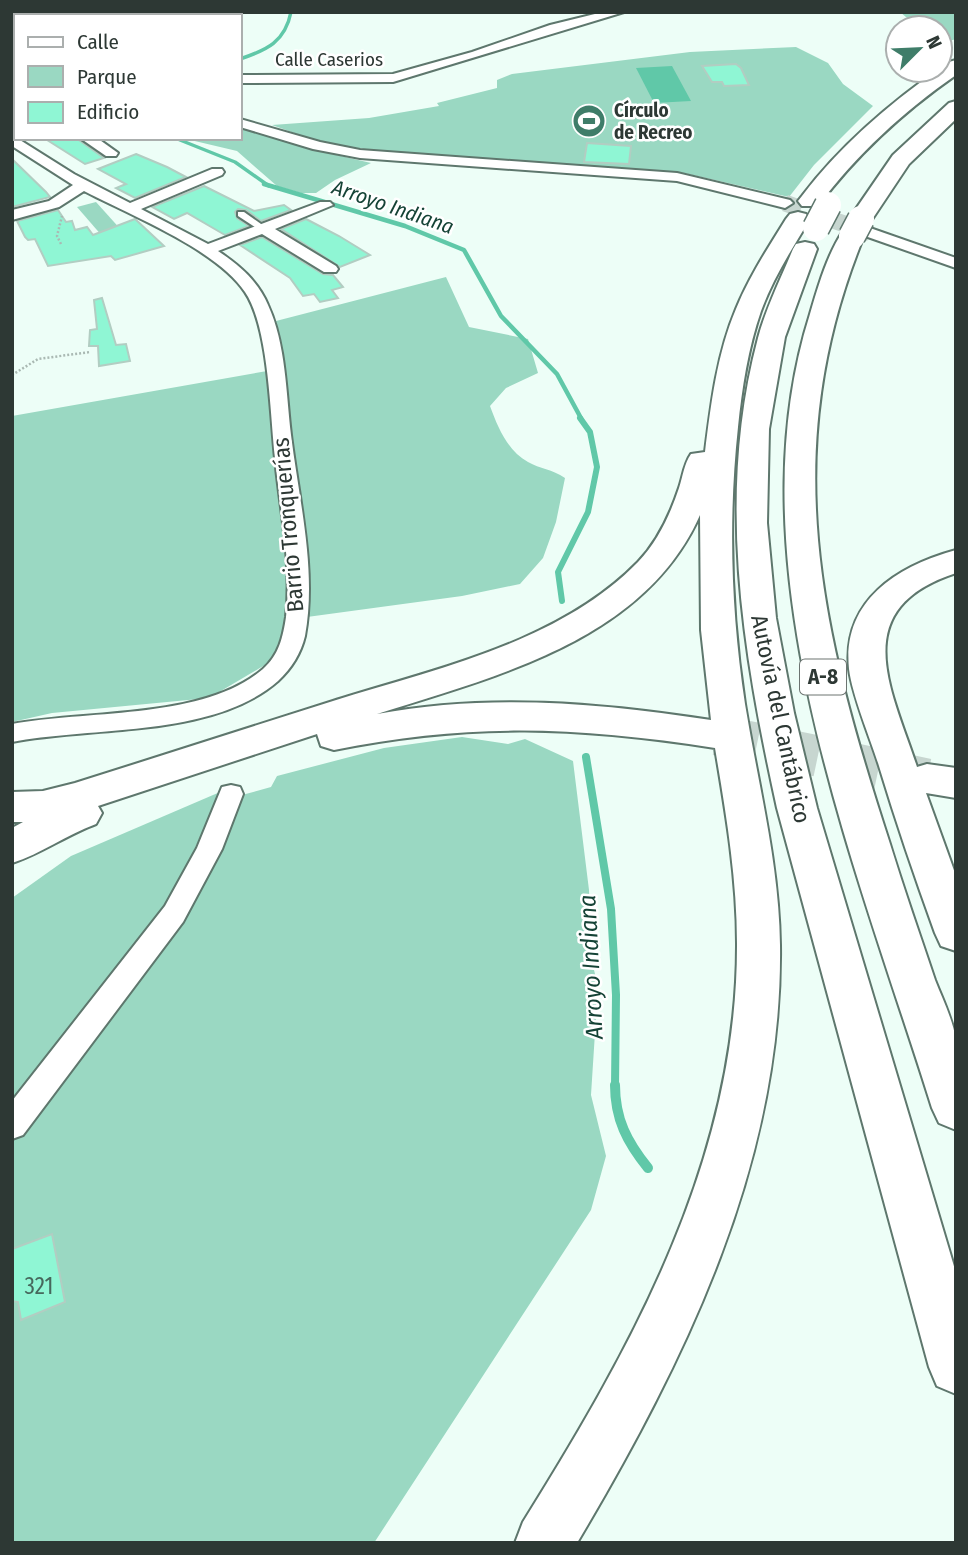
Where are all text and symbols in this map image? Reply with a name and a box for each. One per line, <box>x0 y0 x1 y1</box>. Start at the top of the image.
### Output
legend <box>14 14 242 140</box>
north arrow <box>884 14 954 84</box>
text: Calle <box>77 29 119 55</box>
text: N <box>921 32 947 52</box>
street label: Calle Caserios <box>275 48 383 71</box>
text: Parque <box>77 64 137 90</box>
text: Edificio <box>77 99 139 125</box>
place label: Círculo de Recreo <box>614 99 692 144</box>
sports icon: Círculo de Recreo <box>570 102 608 140</box>
water label: Arroyo Indiana <box>328 174 457 240</box>
street label: Barrio Tronquerías <box>266 436 310 614</box>
street label: Autovía del Cantábrico <box>745 612 817 826</box>
road number: A-8 <box>800 660 846 694</box>
water label: Arroyo Indiana <box>573 894 609 1041</box>
house number: 321 <box>25 1272 53 1300</box>

